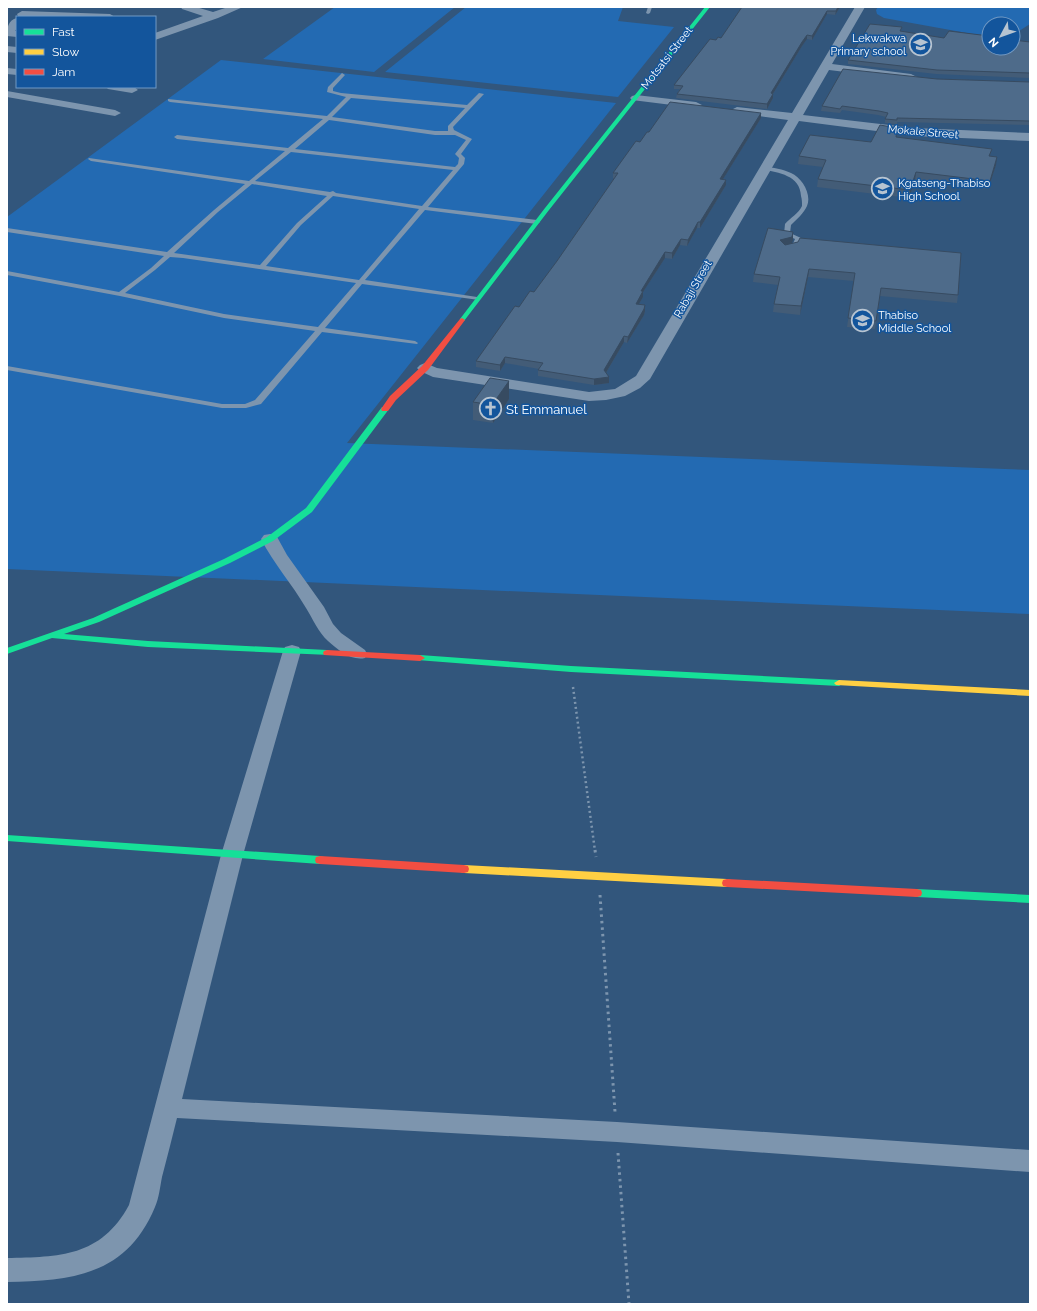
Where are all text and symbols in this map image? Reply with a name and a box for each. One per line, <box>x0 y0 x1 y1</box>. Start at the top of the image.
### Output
legend <box>16 16 156 88</box>
north arrow <box>981 16 1021 56</box>
street label: Motsatsi Street <box>639 24 696 92</box>
text: Fast <box>52 25 75 39</box>
school or university icon: Lekwakwa Primary school <box>908 31 934 57</box>
place label: Lekwakwa Primary school <box>831 32 906 58</box>
text: N <box>986 35 1001 50</box>
text: Slow <box>52 45 79 59</box>
text: Jam <box>52 65 75 79</box>
street label: Mokale Street <box>887 122 959 142</box>
school or university icon: Kgatseng-Thabiso High School <box>869 176 895 202</box>
place label: Kgatseng-Thabiso High School <box>898 177 991 203</box>
street label: Rabaji Street <box>671 258 715 320</box>
school or university icon: Thabiso Middle School <box>849 308 875 334</box>
place label: Thabiso Middle School <box>878 309 951 335</box>
church icon: St Emmanuel <box>478 396 504 422</box>
place label: St Emmanuel <box>506 402 587 417</box>

